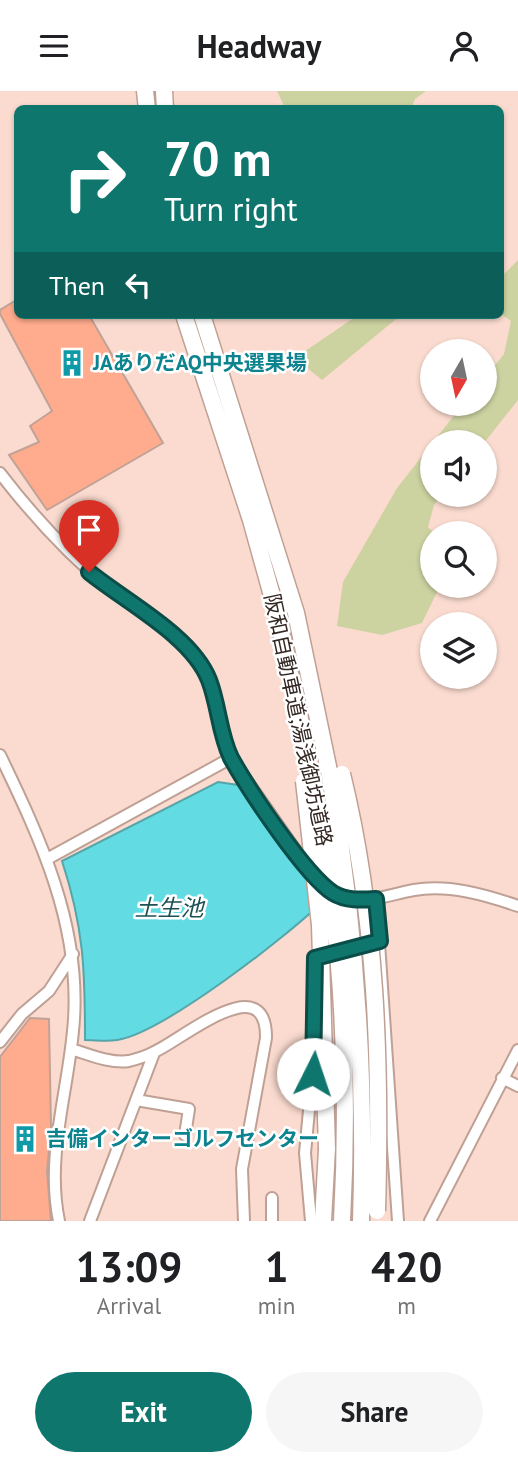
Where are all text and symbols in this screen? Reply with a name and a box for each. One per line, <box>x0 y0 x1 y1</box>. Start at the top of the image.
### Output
text: Headway <box>197 25 321 67</box>
icon: menu <box>35 27 73 65</box>
icon: person <box>445 27 483 65</box>
text: 70 m <box>164 126 271 190</box>
icon: right <box>49 133 140 224</box>
text: Turn right <box>164 188 298 230</box>
icon: left <box>119 266 157 304</box>
text: Then <box>49 269 105 302</box>
north arrow <box>420 339 497 417</box>
map controls <box>420 339 497 689</box>
building icon: JAありだAQ中央選果場 <box>57 348 87 378</box>
place label: JAありだAQ中央選果場 <box>92 349 307 376</box>
button: sound <box>420 430 497 507</box>
pin <box>59 500 119 572</box>
icon: arrive <box>70 511 108 549</box>
button: search <box>420 521 497 598</box>
street label: 阪和自動車道;湯浅御坊道路 <box>259 591 338 849</box>
button: layers <box>420 612 497 689</box>
water label: 土生池 <box>135 893 206 922</box>
position arrow <box>276 1037 350 1111</box>
building icon: 吉備インターゴルフセンター <box>10 1124 40 1154</box>
place label: 吉備インターゴルフセンター <box>46 1125 319 1152</box>
text: 13:09 <box>76 1239 182 1294</box>
text: 1 <box>265 1239 288 1294</box>
text: 420 <box>371 1239 442 1294</box>
text: Arrival <box>97 1291 161 1320</box>
text: min <box>258 1291 295 1320</box>
text: m <box>397 1291 416 1320</box>
button: Exit <box>35 1372 252 1452</box>
button: Share <box>266 1372 483 1452</box>

